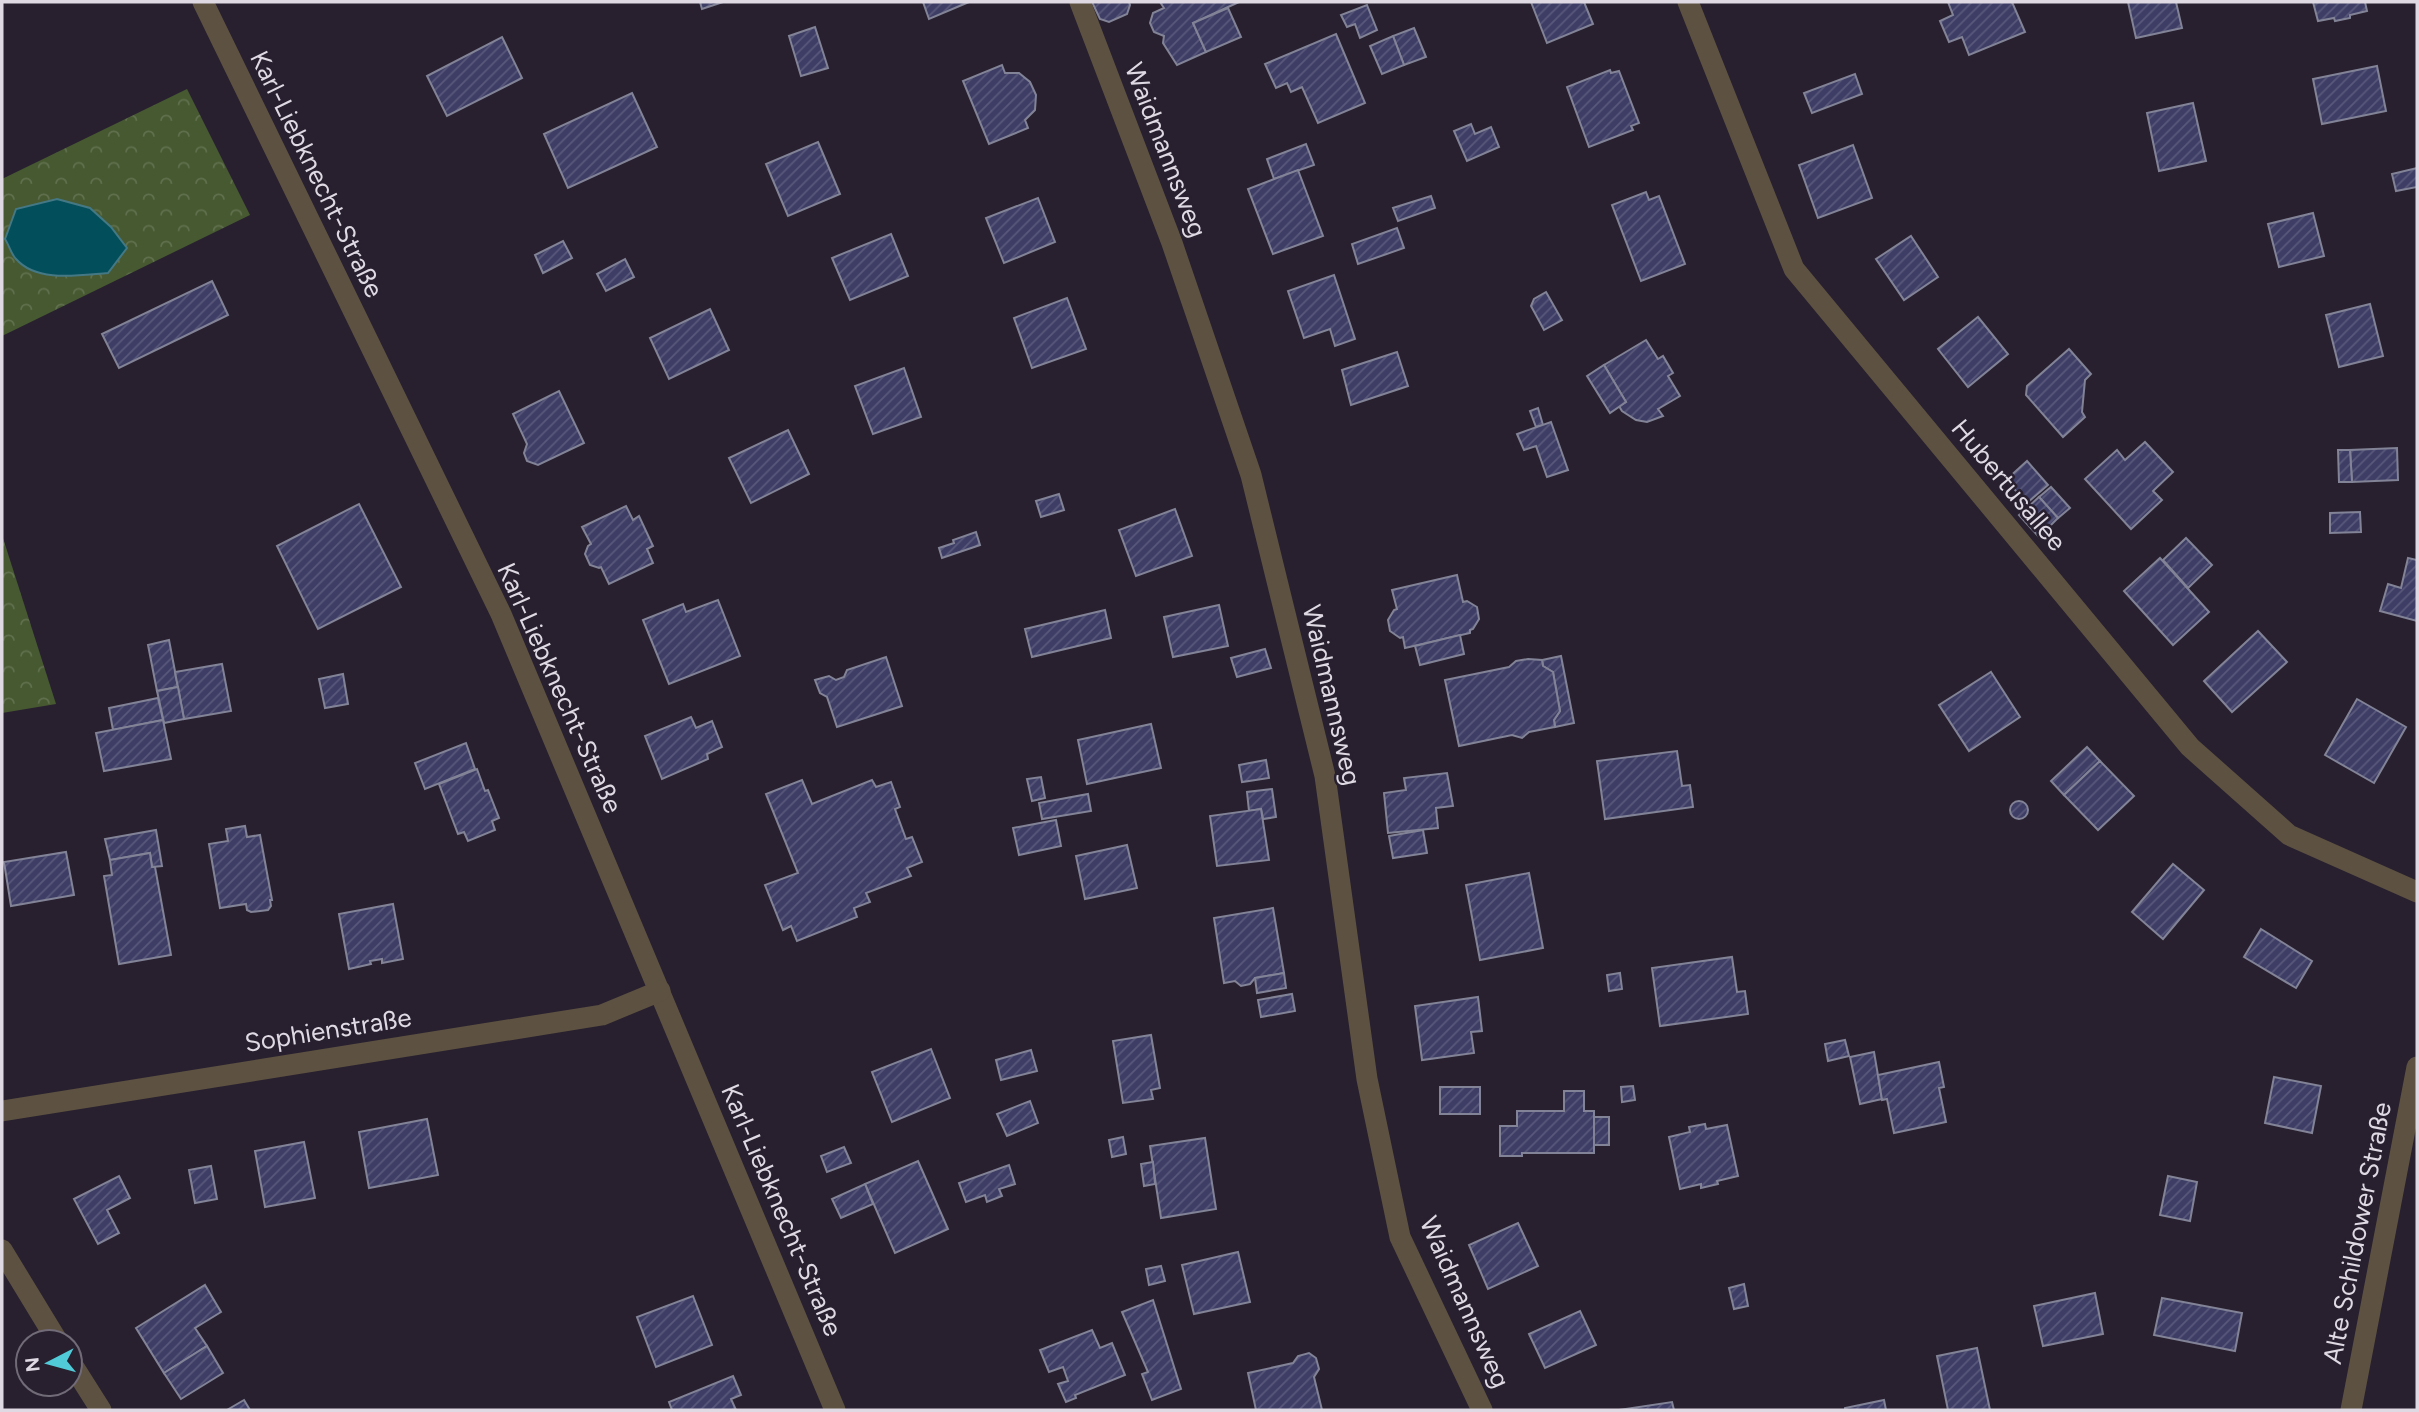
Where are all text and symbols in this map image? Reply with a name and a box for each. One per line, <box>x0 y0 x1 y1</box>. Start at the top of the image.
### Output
street label: Karl-Liebknecht-Straße <box>243 45 391 303</box>
street label: Waidmannsweg <box>1118 58 1214 242</box>
street label: Hubertusallee <box>1945 413 2073 557</box>
street label: Karl-Liebknecht-Straße <box>490 558 630 818</box>
street label: Waidmannsweg <box>1296 602 1368 788</box>
street label: Sophienstraße <box>242 1001 414 1059</box>
street label: Karl-Liebknecht-Straße <box>714 1079 850 1341</box>
street label: Alte Schildower Straße <box>2316 1099 2398 1367</box>
street label: Waidmannsweg <box>1413 1211 1517 1393</box>
north arrow <box>14 1328 84 1398</box>
text: N <box>20 1356 45 1373</box>

